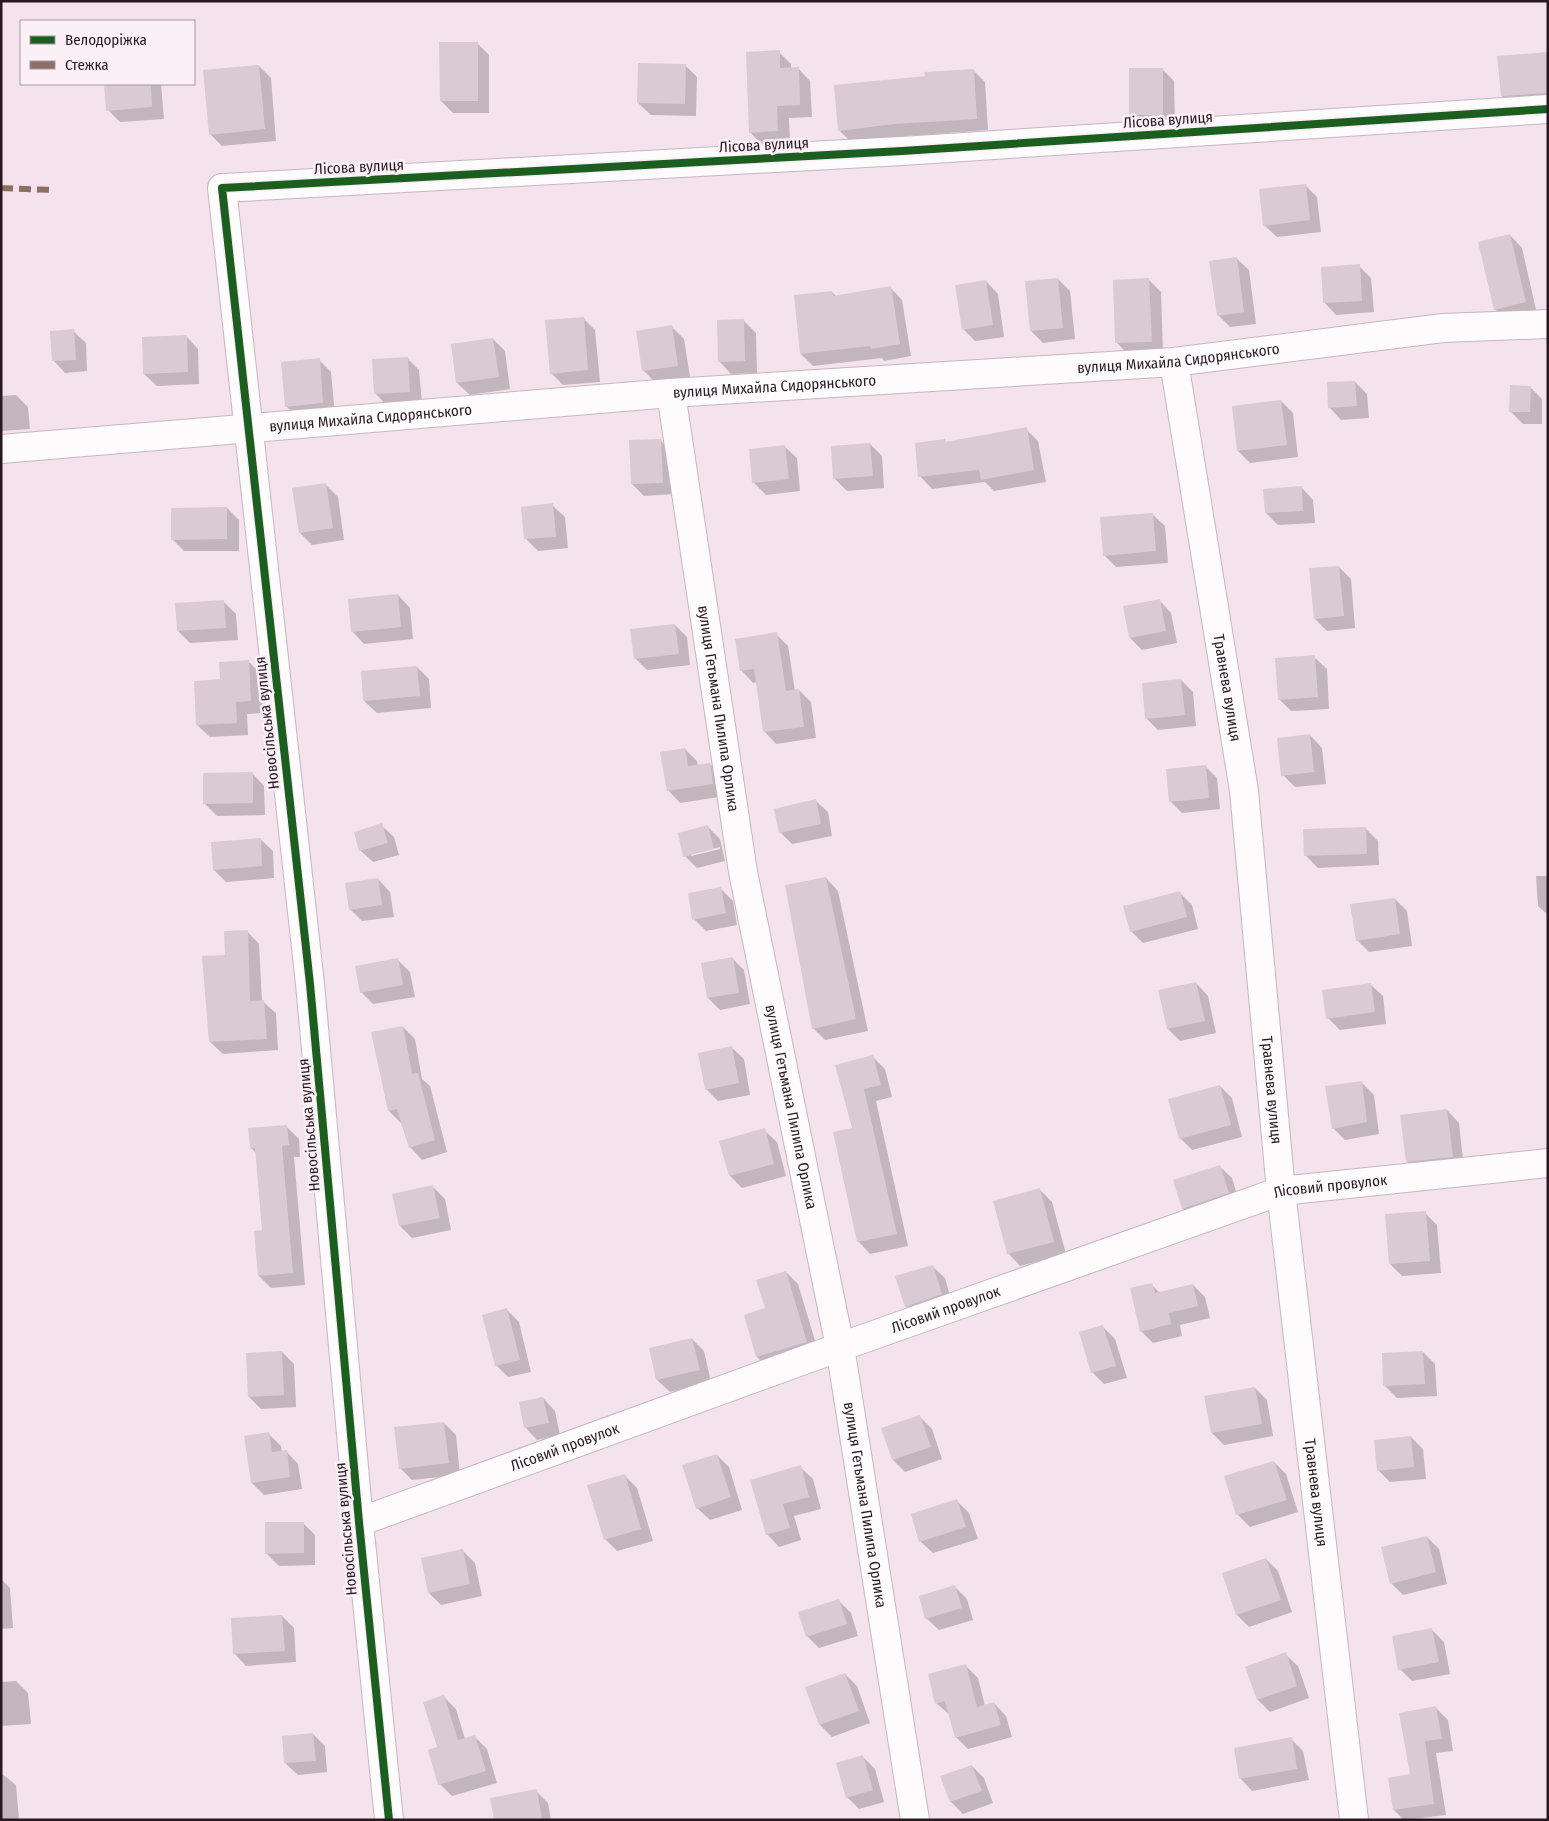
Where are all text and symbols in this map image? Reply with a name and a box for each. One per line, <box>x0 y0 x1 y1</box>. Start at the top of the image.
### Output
legend <box>20 20 195 85</box>
text: Велодоріжка <box>65 31 147 49</box>
text: Стежка <box>65 56 109 74</box>
street label: Лісова вулиця <box>1123 108 1213 132</box>
street label: Лісова вулиця <box>719 134 809 156</box>
street label: Лісова вулиця <box>314 156 404 178</box>
street label: вулиця Михайла Сидорянського <box>1077 340 1281 377</box>
street label: вулиця Михайла Сидорянського <box>672 371 877 402</box>
street label: вулиця Михайла Сидорянського <box>269 401 473 436</box>
street label: вулиця Гетьмана Пилипа Орлика <box>694 604 743 813</box>
street label: Травнева вулиця <box>1210 633 1245 743</box>
street label: Новосільська вулиця <box>251 656 283 790</box>
street label: вулиця Гетьмана Пилипа Орлика <box>761 1003 821 1211</box>
street label: Травнева вулиця <box>1258 1035 1286 1145</box>
street label: Новосільська вулиця <box>294 1058 324 1192</box>
street label: Лісовий провулок <box>1271 1171 1388 1202</box>
street label: Лісовий провулок <box>889 1282 1003 1337</box>
street label: вулиця Гетьмана Пилипа Орлика <box>840 1401 890 1609</box>
street label: Лісовий провулок <box>508 1419 622 1475</box>
street label: Травнева вулиця <box>1301 1438 1331 1548</box>
street label: Новосільська вулиця <box>331 1462 361 1596</box>

